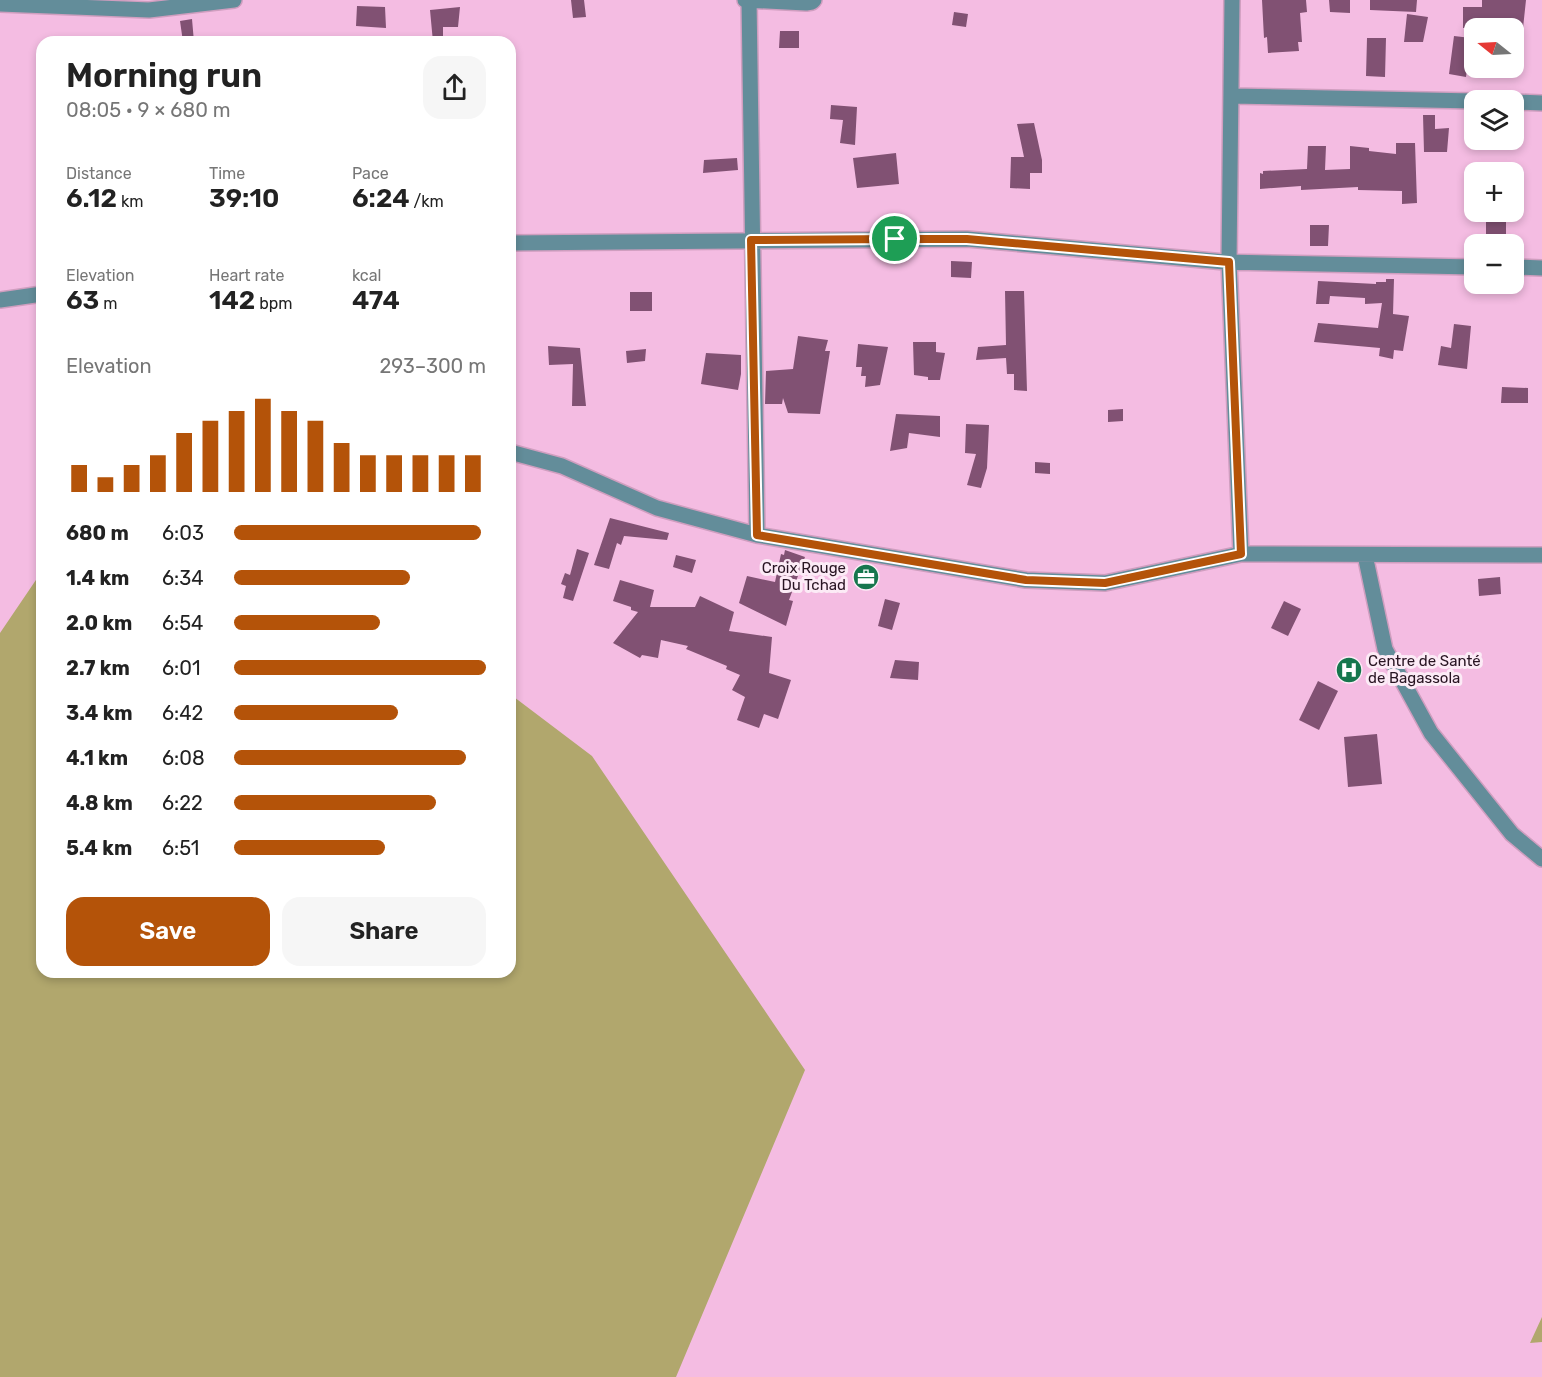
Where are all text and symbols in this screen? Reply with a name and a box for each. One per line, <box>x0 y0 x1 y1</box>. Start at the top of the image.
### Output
north arrow <box>1464 18 1524 78</box>
map controls <box>1464 18 1524 294</box>
text: Morning run <box>66 56 262 95</box>
button: share <box>423 56 486 119</box>
button: layers <box>1464 90 1524 150</box>
text: 08:05 · 9 × 680 m <box>66 98 231 122</box>
button: + <box>1464 162 1524 222</box>
text: Distance <box>66 164 132 183</box>
text: Time <box>209 164 245 183</box>
text: Pace <box>352 164 389 183</box>
text: 6.12 <box>66 183 117 214</box>
text: 39:10 <box>209 183 279 214</box>
text: 6:24 <box>352 183 410 214</box>
text: km <box>117 192 143 211</box>
text: /km <box>410 192 444 211</box>
pin <box>869 213 920 264</box>
icon: arrive <box>878 222 911 255</box>
button: − <box>1464 234 1524 294</box>
text: Elevation <box>66 266 135 285</box>
text: Heart rate <box>209 266 284 285</box>
text: kcal <box>352 266 381 285</box>
text: 63 <box>66 285 99 316</box>
text: 142 <box>209 285 255 316</box>
text: 474 <box>352 285 400 316</box>
text: m <box>99 294 118 313</box>
text: bpm <box>255 294 292 313</box>
text: Elevation <box>66 354 152 378</box>
text: 293–300 m <box>380 354 486 378</box>
text: 680 m <box>66 521 129 545</box>
text: 6:03 <box>162 521 204 545</box>
place label: Croix Rouge Du Tchad <box>762 559 846 594</box>
office icon: Croix Rouge Du Tchad <box>851 562 881 592</box>
text: 1.4 km <box>66 566 129 590</box>
text: 6:34 <box>162 566 204 590</box>
text: 2.0 km <box>66 611 132 635</box>
text: 6:54 <box>162 611 203 635</box>
place label: Centre de Santé de Bagassola <box>1368 652 1481 687</box>
hospital icon: Centre de Santé de Bagassola <box>1334 655 1364 685</box>
text: 2.7 km <box>66 656 130 680</box>
text: 6:01 <box>162 656 200 680</box>
text: 3.4 km <box>66 701 133 725</box>
text: 6:42 <box>162 701 203 725</box>
text: 4.1 km <box>66 746 128 770</box>
text: 6:08 <box>162 746 205 770</box>
text: 4.8 km <box>66 791 133 815</box>
text: 6:22 <box>162 791 203 815</box>
text: 5.4 km <box>66 836 132 860</box>
text: 6:51 <box>162 836 199 860</box>
button: Save <box>66 897 270 966</box>
button: Share <box>282 897 486 966</box>

